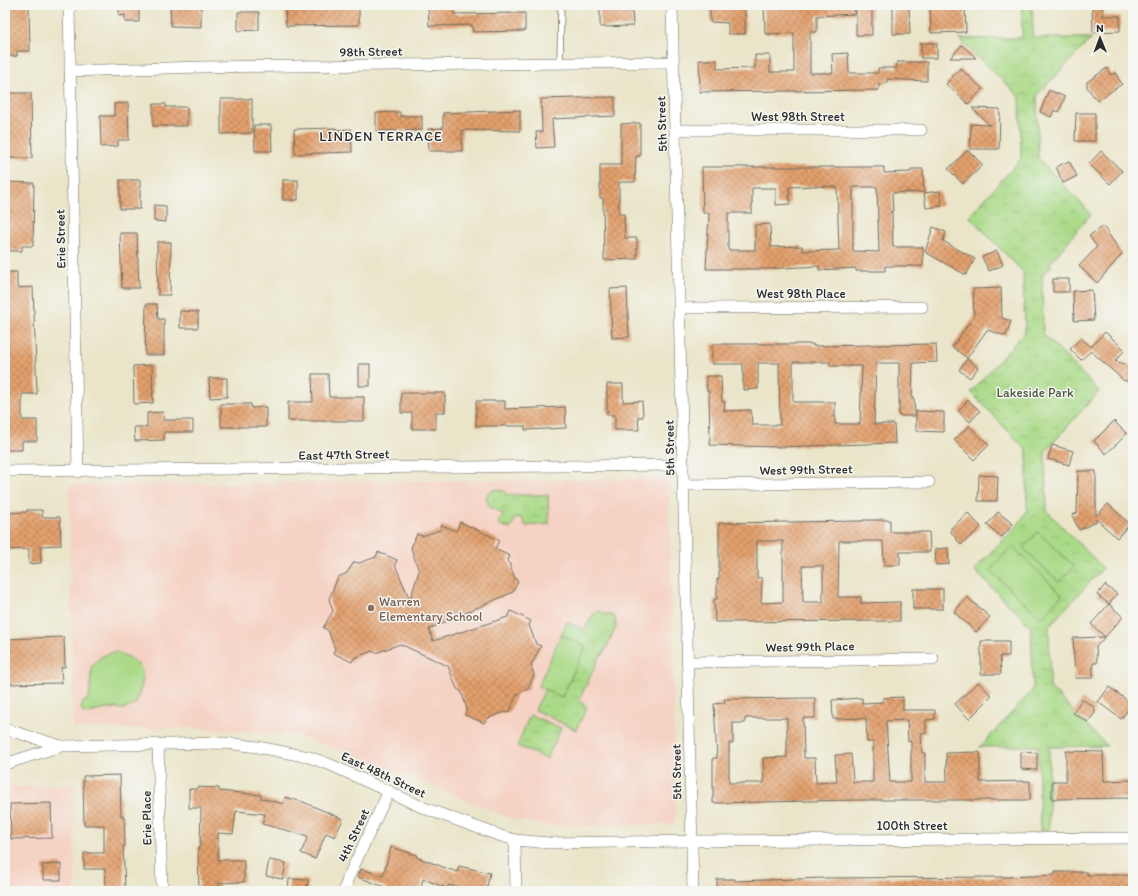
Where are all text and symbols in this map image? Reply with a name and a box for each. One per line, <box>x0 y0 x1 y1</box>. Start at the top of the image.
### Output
north arrow <box>1080 18 1120 58</box>
text: N <box>1096 22 1104 35</box>
street label: 98th Street <box>339 43 403 60</box>
street label: 5th Street <box>653 96 670 152</box>
street label: West 98th Street <box>751 109 845 124</box>
district label: LINDEN TERRACE <box>319 128 443 145</box>
street label: Erie Street <box>52 209 69 269</box>
street label: West 98th Place <box>756 286 846 301</box>
park label: Lakeside Park <box>996 385 1074 400</box>
street label: 5th Street <box>662 420 677 476</box>
street label: East 47th Street <box>298 446 390 463</box>
street label: West 99th Street <box>759 461 853 478</box>
place label: Warren Elementary School <box>379 594 483 624</box>
marker: Warren Elementary School <box>366 603 376 613</box>
street label: West 99th Place <box>765 638 855 655</box>
street label: 5th Street <box>669 744 684 800</box>
street label: East 48th Street <box>339 748 429 801</box>
street label: Erie Place <box>139 790 154 846</box>
street label: 4th Street <box>335 806 372 864</box>
street label: 100th Street <box>876 818 948 833</box>

